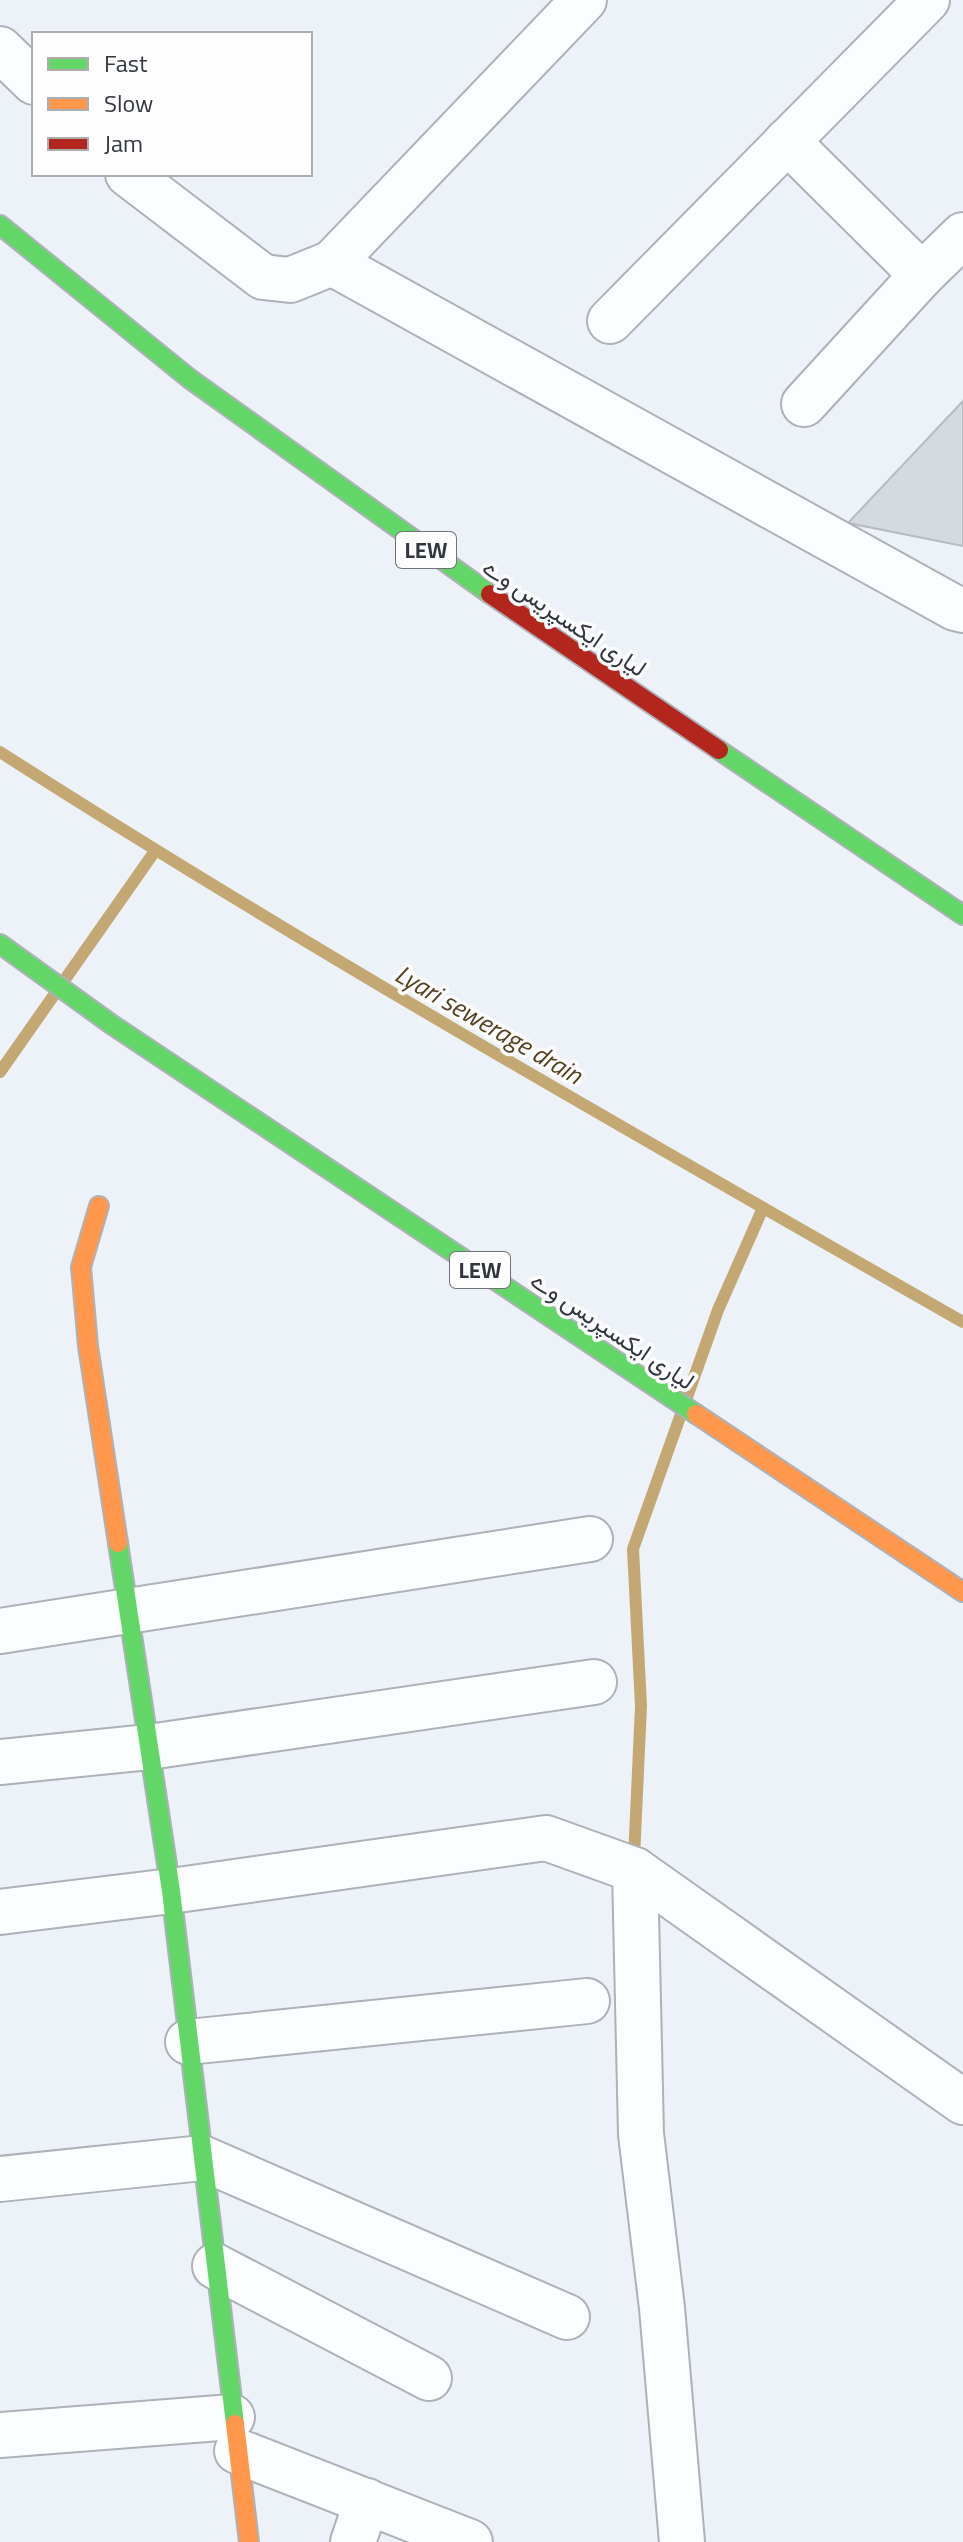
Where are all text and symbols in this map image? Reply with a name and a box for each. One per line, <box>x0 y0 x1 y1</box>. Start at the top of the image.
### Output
legend <box>32 32 312 176</box>
text: Fast <box>104 45 148 81</box>
text: Slow <box>104 85 153 121</box>
text: Jam <box>104 125 143 161</box>
road number: LEW <box>396 532 456 568</box>
street label: لیاری ایکسپریس وے <box>476 549 654 685</box>
water label: Lyari sewerage drain <box>388 954 591 1094</box>
road number: LEW <box>450 1252 510 1288</box>
street label: لیاری ایکسپریس وے <box>524 1262 702 1398</box>

